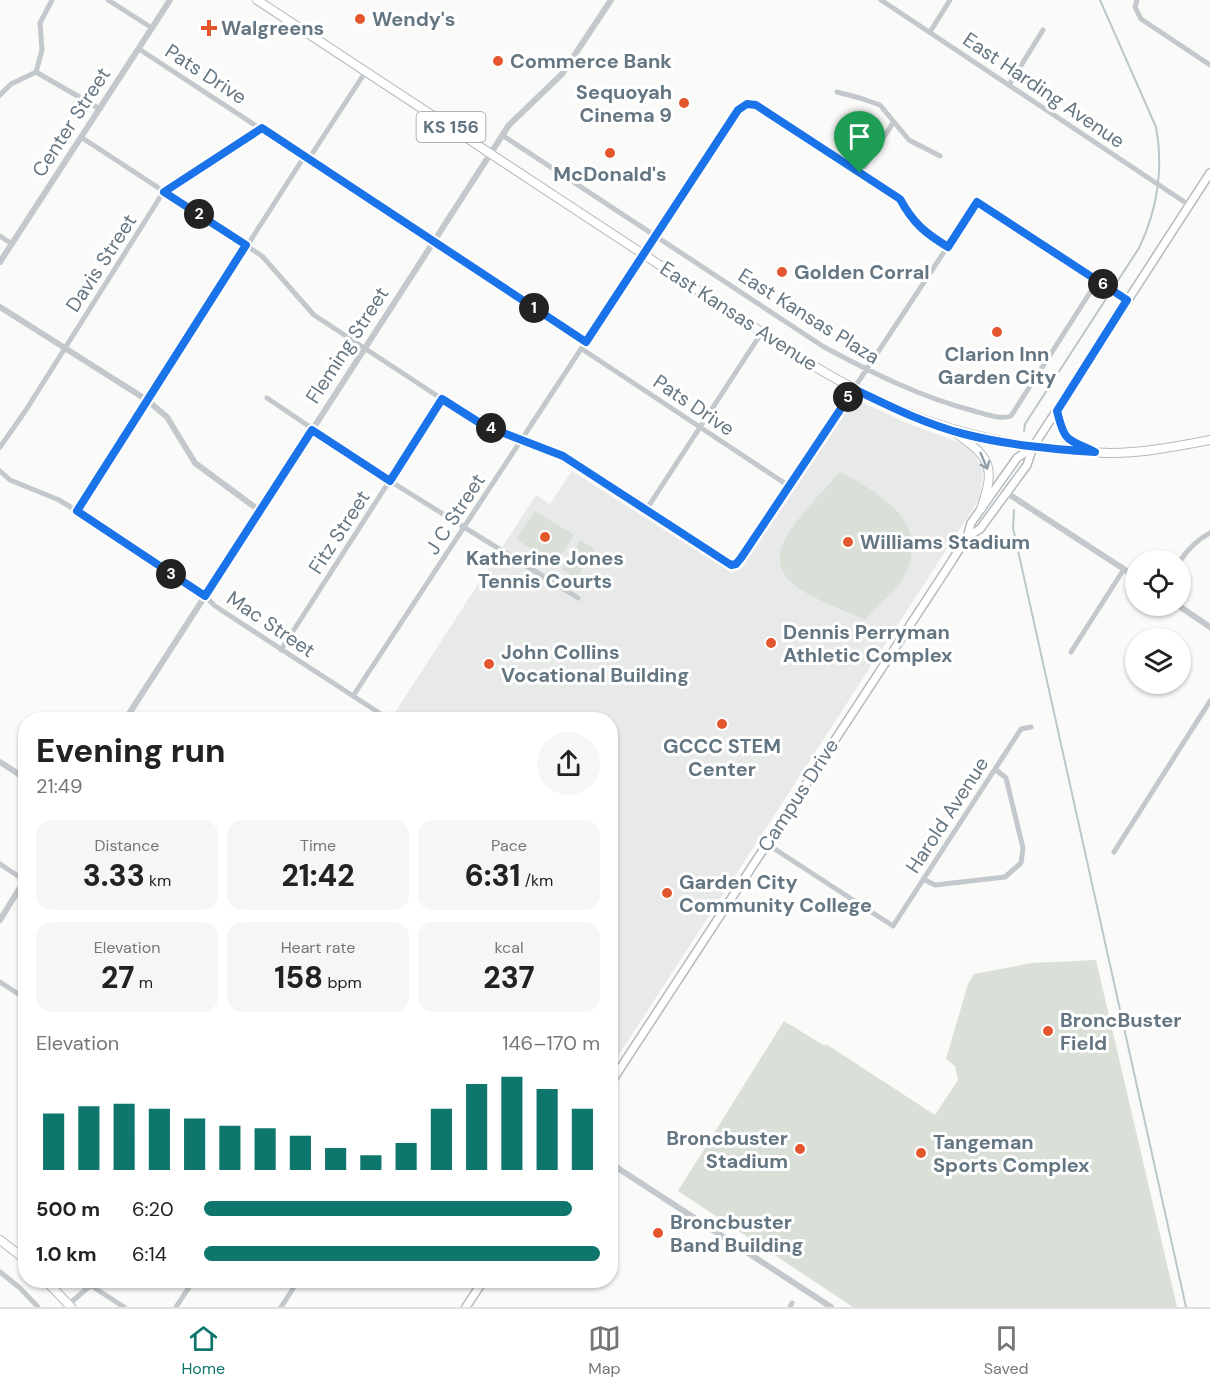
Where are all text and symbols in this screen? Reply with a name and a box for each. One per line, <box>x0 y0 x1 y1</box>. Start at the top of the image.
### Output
place label: Wendy's <box>372 6 455 32</box>
marker: Wendy's <box>353 12 367 26</box>
place label: Walgreens <box>221 15 324 41</box>
marker: Walgreens <box>202 21 216 35</box>
street label: East Harding Avenue <box>958 26 1130 154</box>
street label: Pats Drive <box>160 38 252 110</box>
place label: Commerce Bank <box>510 48 672 74</box>
marker: Commerce Bank <box>491 54 505 68</box>
street label: Center Street <box>26 62 116 182</box>
place label: Sequoyah Cinema 9 <box>576 79 672 128</box>
marker: Sequoyah Cinema 9 <box>677 96 691 110</box>
pin <box>834 111 885 173</box>
road number: KS 156 <box>416 112 486 142</box>
icon: arrive <box>843 120 876 153</box>
marker: McDonald's <box>603 146 617 160</box>
place label: McDonald's <box>553 161 667 187</box>
pin: 2 <box>184 199 214 229</box>
text: 2 <box>194 203 204 224</box>
street label: Davis Street <box>60 209 142 317</box>
street label: East Kansas Avenue <box>655 255 823 377</box>
place label: Golden Corral <box>794 259 930 285</box>
street label: East Kansas Plaza <box>733 262 885 370</box>
marker: Golden Corral <box>775 265 789 279</box>
pin: 6 <box>1088 269 1118 299</box>
text: 6 <box>1098 273 1108 294</box>
street label: Fleming Street <box>300 282 394 408</box>
pin: 1 <box>519 293 549 323</box>
text: 1 <box>531 297 537 318</box>
marker: Clarion Inn Garden City <box>990 325 1004 339</box>
place label: Clarion Inn Garden City <box>938 341 1056 390</box>
street label: Pats Drive <box>648 368 740 442</box>
pin: 5 <box>833 382 863 412</box>
text: 5 <box>843 386 853 407</box>
pin: 4 <box>476 413 506 443</box>
text: 4 <box>486 417 496 438</box>
one-way arrow <box>979 452 991 470</box>
street label: J C Street <box>419 468 491 560</box>
street label: Fitz Street <box>302 485 376 579</box>
place label: Williams Stadium <box>860 529 1030 555</box>
marker: Katherine Jones Tennis Courts <box>538 530 552 544</box>
marker: Williams Stadium <box>841 535 855 549</box>
place label: Katherine Jones Tennis Courts <box>466 545 624 594</box>
map controls <box>1125 550 1191 694</box>
button: locate <box>1125 550 1191 616</box>
pin: 3 <box>156 559 186 589</box>
text: 3 <box>166 563 176 584</box>
street label: Mac Street <box>222 585 320 663</box>
place label: Dennis Perryman Athletic Complex <box>783 619 953 668</box>
button: layers <box>1125 628 1191 694</box>
marker: Dennis Perryman Athletic Complex <box>764 636 778 650</box>
place label: John Collins Vocational Building <box>501 639 689 688</box>
marker: John Collins Vocational Building <box>482 657 496 671</box>
marker: GCCC STEM Center <box>715 717 729 731</box>
text: Evening run <box>36 729 225 772</box>
button: share <box>537 732 600 795</box>
place label: GCCC STEM Center <box>663 733 781 782</box>
street label: Campus Drive <box>752 734 844 856</box>
street label: Harold Avenue <box>900 752 994 878</box>
text: 21:49 <box>36 773 83 799</box>
text: Distance <box>95 835 159 856</box>
text: Time <box>300 835 336 856</box>
text: Pace <box>491 835 527 856</box>
text: 3.33 <box>83 856 145 895</box>
text: 21:42 <box>281 856 355 895</box>
text: 6:31 <box>465 856 521 895</box>
place label: Garden City Community College <box>679 869 872 918</box>
text: km <box>145 870 171 891</box>
text: /km <box>521 870 553 891</box>
marker: Garden City Community College <box>660 886 674 900</box>
text: Elevation <box>94 937 160 958</box>
text: Heart rate <box>281 937 355 958</box>
text: kcal <box>495 937 523 958</box>
text: 27 <box>101 958 134 997</box>
text: 158 <box>274 958 323 997</box>
text: 237 <box>483 958 535 997</box>
text: m <box>134 972 153 993</box>
text: bpm <box>323 972 362 993</box>
place label: BroncBuster Field <box>1060 1007 1182 1056</box>
marker: BroncBuster Field <box>1041 1024 1055 1038</box>
text: Elevation <box>36 1030 119 1056</box>
text: 146–170 m <box>502 1030 600 1056</box>
place label: Broncbuster Stadium <box>666 1125 788 1174</box>
place label: Tangeman Sports Complex <box>933 1129 1090 1178</box>
marker: Broncbuster Stadium <box>793 1142 807 1156</box>
marker: Tangeman Sports Complex <box>914 1146 928 1160</box>
text: 500 m <box>36 1196 100 1222</box>
text: 6:20 <box>132 1196 174 1222</box>
place label: Broncbuster Band Building <box>670 1209 803 1258</box>
marker: Broncbuster Band Building <box>651 1226 665 1240</box>
text: 1.0 km <box>36 1241 97 1267</box>
text: 6:14 <box>132 1241 167 1267</box>
tab: Home <box>181 1322 225 1379</box>
tab: Map <box>588 1322 621 1379</box>
tab: Saved <box>984 1322 1029 1379</box>

